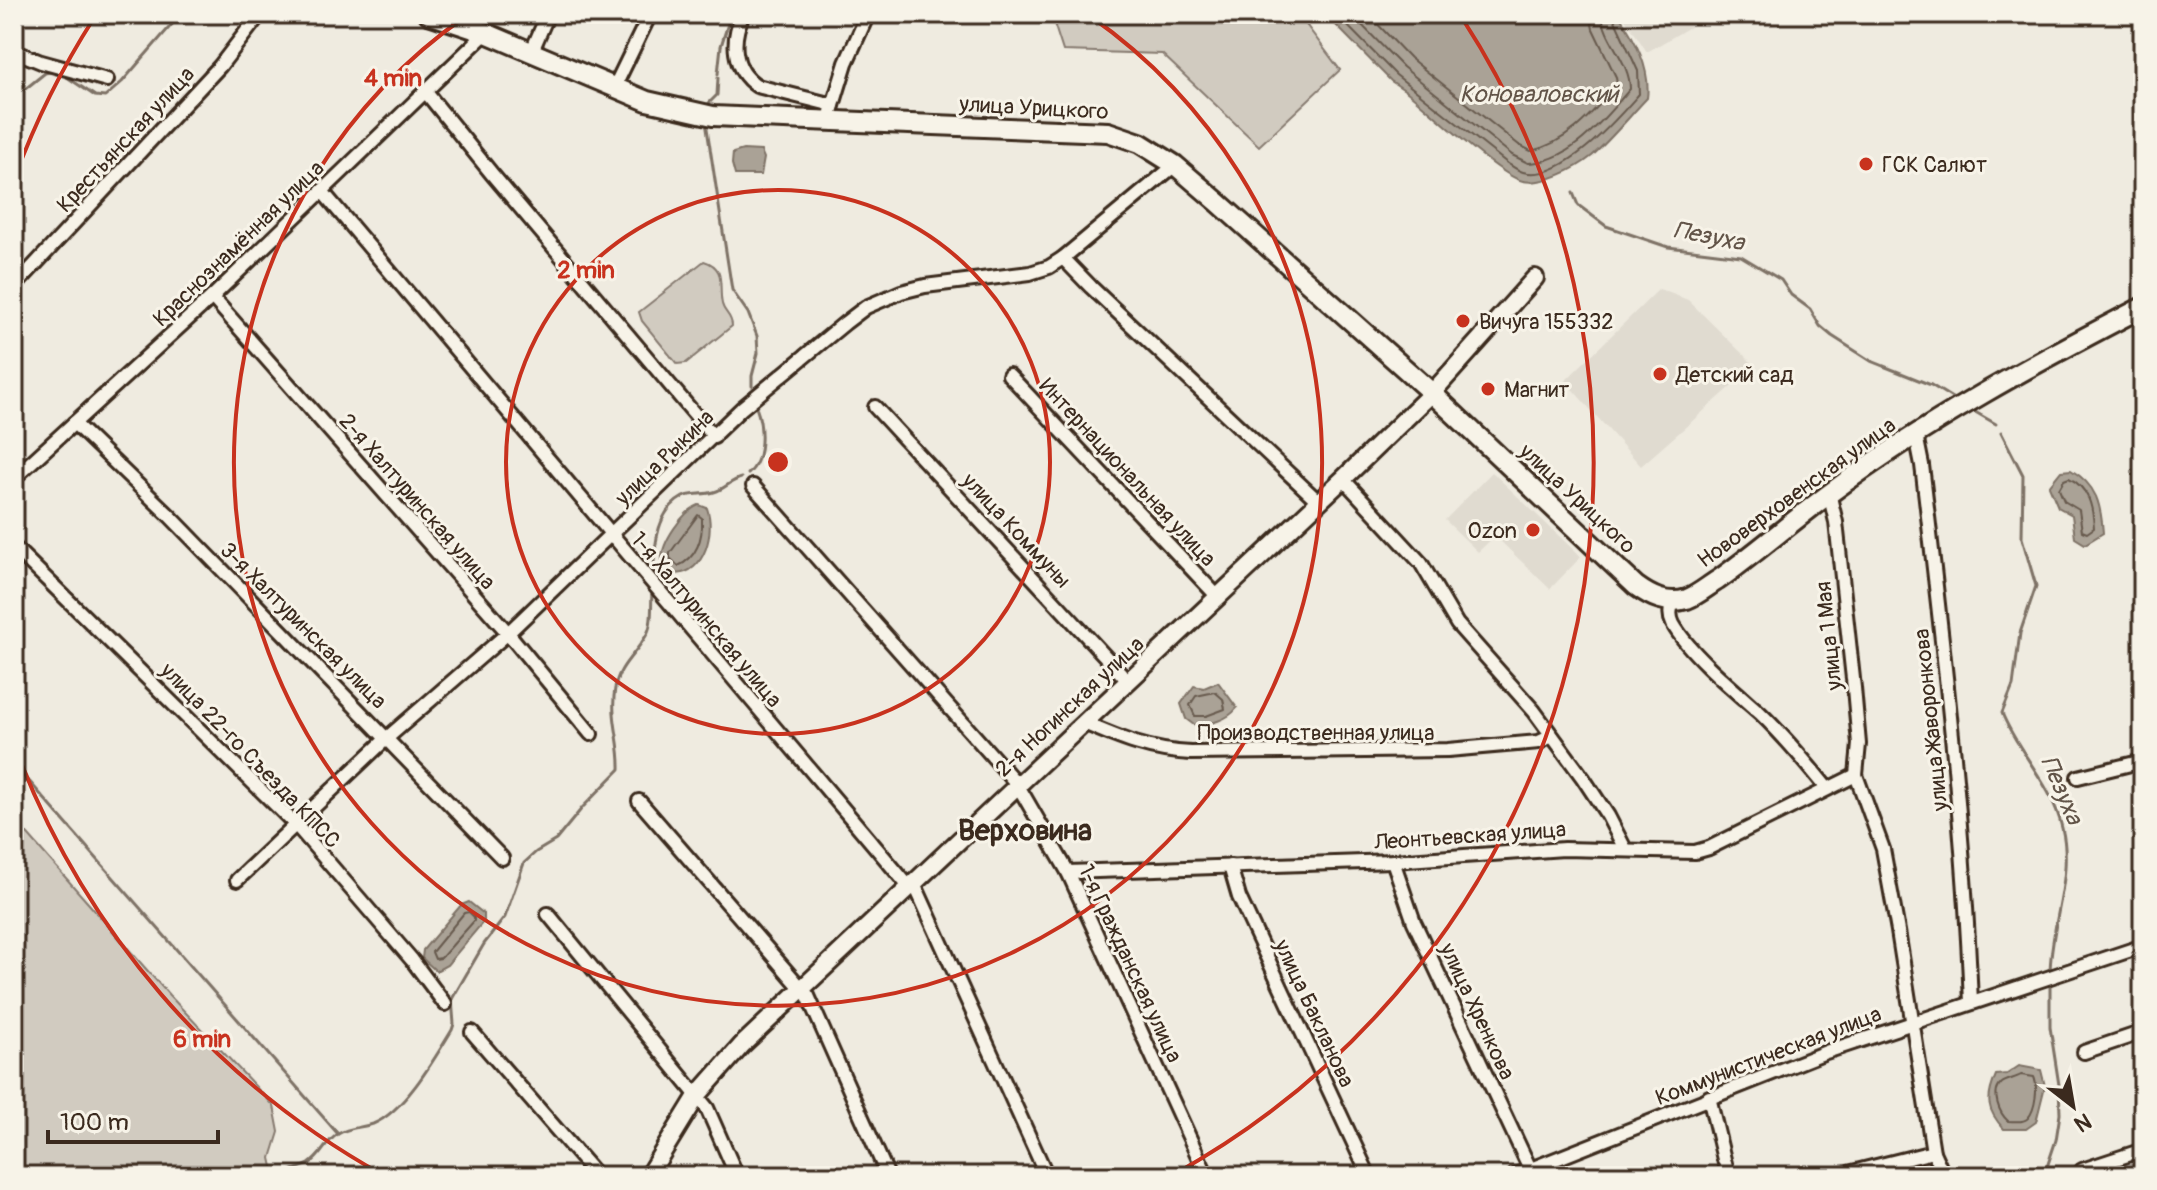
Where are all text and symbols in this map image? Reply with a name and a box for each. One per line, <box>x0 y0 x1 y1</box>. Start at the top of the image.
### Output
street label: Крестьянская улица <box>51 61 201 219</box>
text: 4 min <box>364 64 422 93</box>
water label: Коноваловский <box>1460 80 1621 109</box>
street label: улица Урицкого <box>958 90 1109 126</box>
place label: ГСК Салют <box>1882 151 1987 179</box>
street label: Краснознамённая улица <box>147 155 330 333</box>
marker: ГСК Салют <box>1857 155 1875 173</box>
water label: Пезуха <box>1671 215 1748 258</box>
text: 2 min <box>557 256 615 285</box>
place label: Вичуга 155332 <box>1479 308 1614 336</box>
marker: Вичуга 155332 <box>1454 312 1472 330</box>
place label: Детский сад <box>1675 361 1793 389</box>
marker: Детский сад <box>1651 365 1669 383</box>
street label: Интернациональная улица <box>1033 373 1222 573</box>
place label: Магнит <box>1504 376 1569 404</box>
marker: Магнит <box>1479 380 1497 398</box>
street label: улица Рыкина <box>609 404 720 513</box>
street label: 2-я Халтуринская улица <box>333 408 501 596</box>
street label: Нововерховенская улица <box>1692 411 1901 574</box>
street label: улица Урицкого <box>1512 437 1642 560</box>
centre of rings <box>764 448 792 476</box>
street label: улица Коммуны <box>955 466 1077 594</box>
place label: Ozon <box>1468 517 1517 545</box>
marker: Ozon <box>1524 521 1542 539</box>
street label: 1-я Халтуринская улица <box>625 526 788 713</box>
street label: 3-я Халтуринская улица <box>214 536 393 715</box>
street label: улица 1 Мая <box>1809 580 1849 693</box>
street label: улица Жаворонкова <box>1908 627 1955 813</box>
street label: 2-я Ногинская улица <box>989 631 1150 783</box>
street label: улица 22-го Съезда КПСС <box>154 656 346 854</box>
street label: Производственная улица <box>1197 719 1435 747</box>
water label: Пезуха <box>2034 752 2090 830</box>
district label: Верховина <box>958 812 1092 849</box>
street label: Леонтьевская улица <box>1372 815 1567 857</box>
street label: 1-я Гражданская улица <box>1072 860 1188 1067</box>
street label: улица Бакланова <box>1267 934 1361 1092</box>
street label: улица Хренкова <box>1433 938 1521 1084</box>
street label: Коммунистическая улица <box>1651 1000 1885 1112</box>
text: 6 min <box>173 1025 231 1054</box>
north arrow <box>2033 1066 2113 1146</box>
scale bar <box>48 1094 218 1144</box>
text: N <box>2069 1106 2096 1138</box>
text: 100 m <box>60 1108 129 1137</box>

